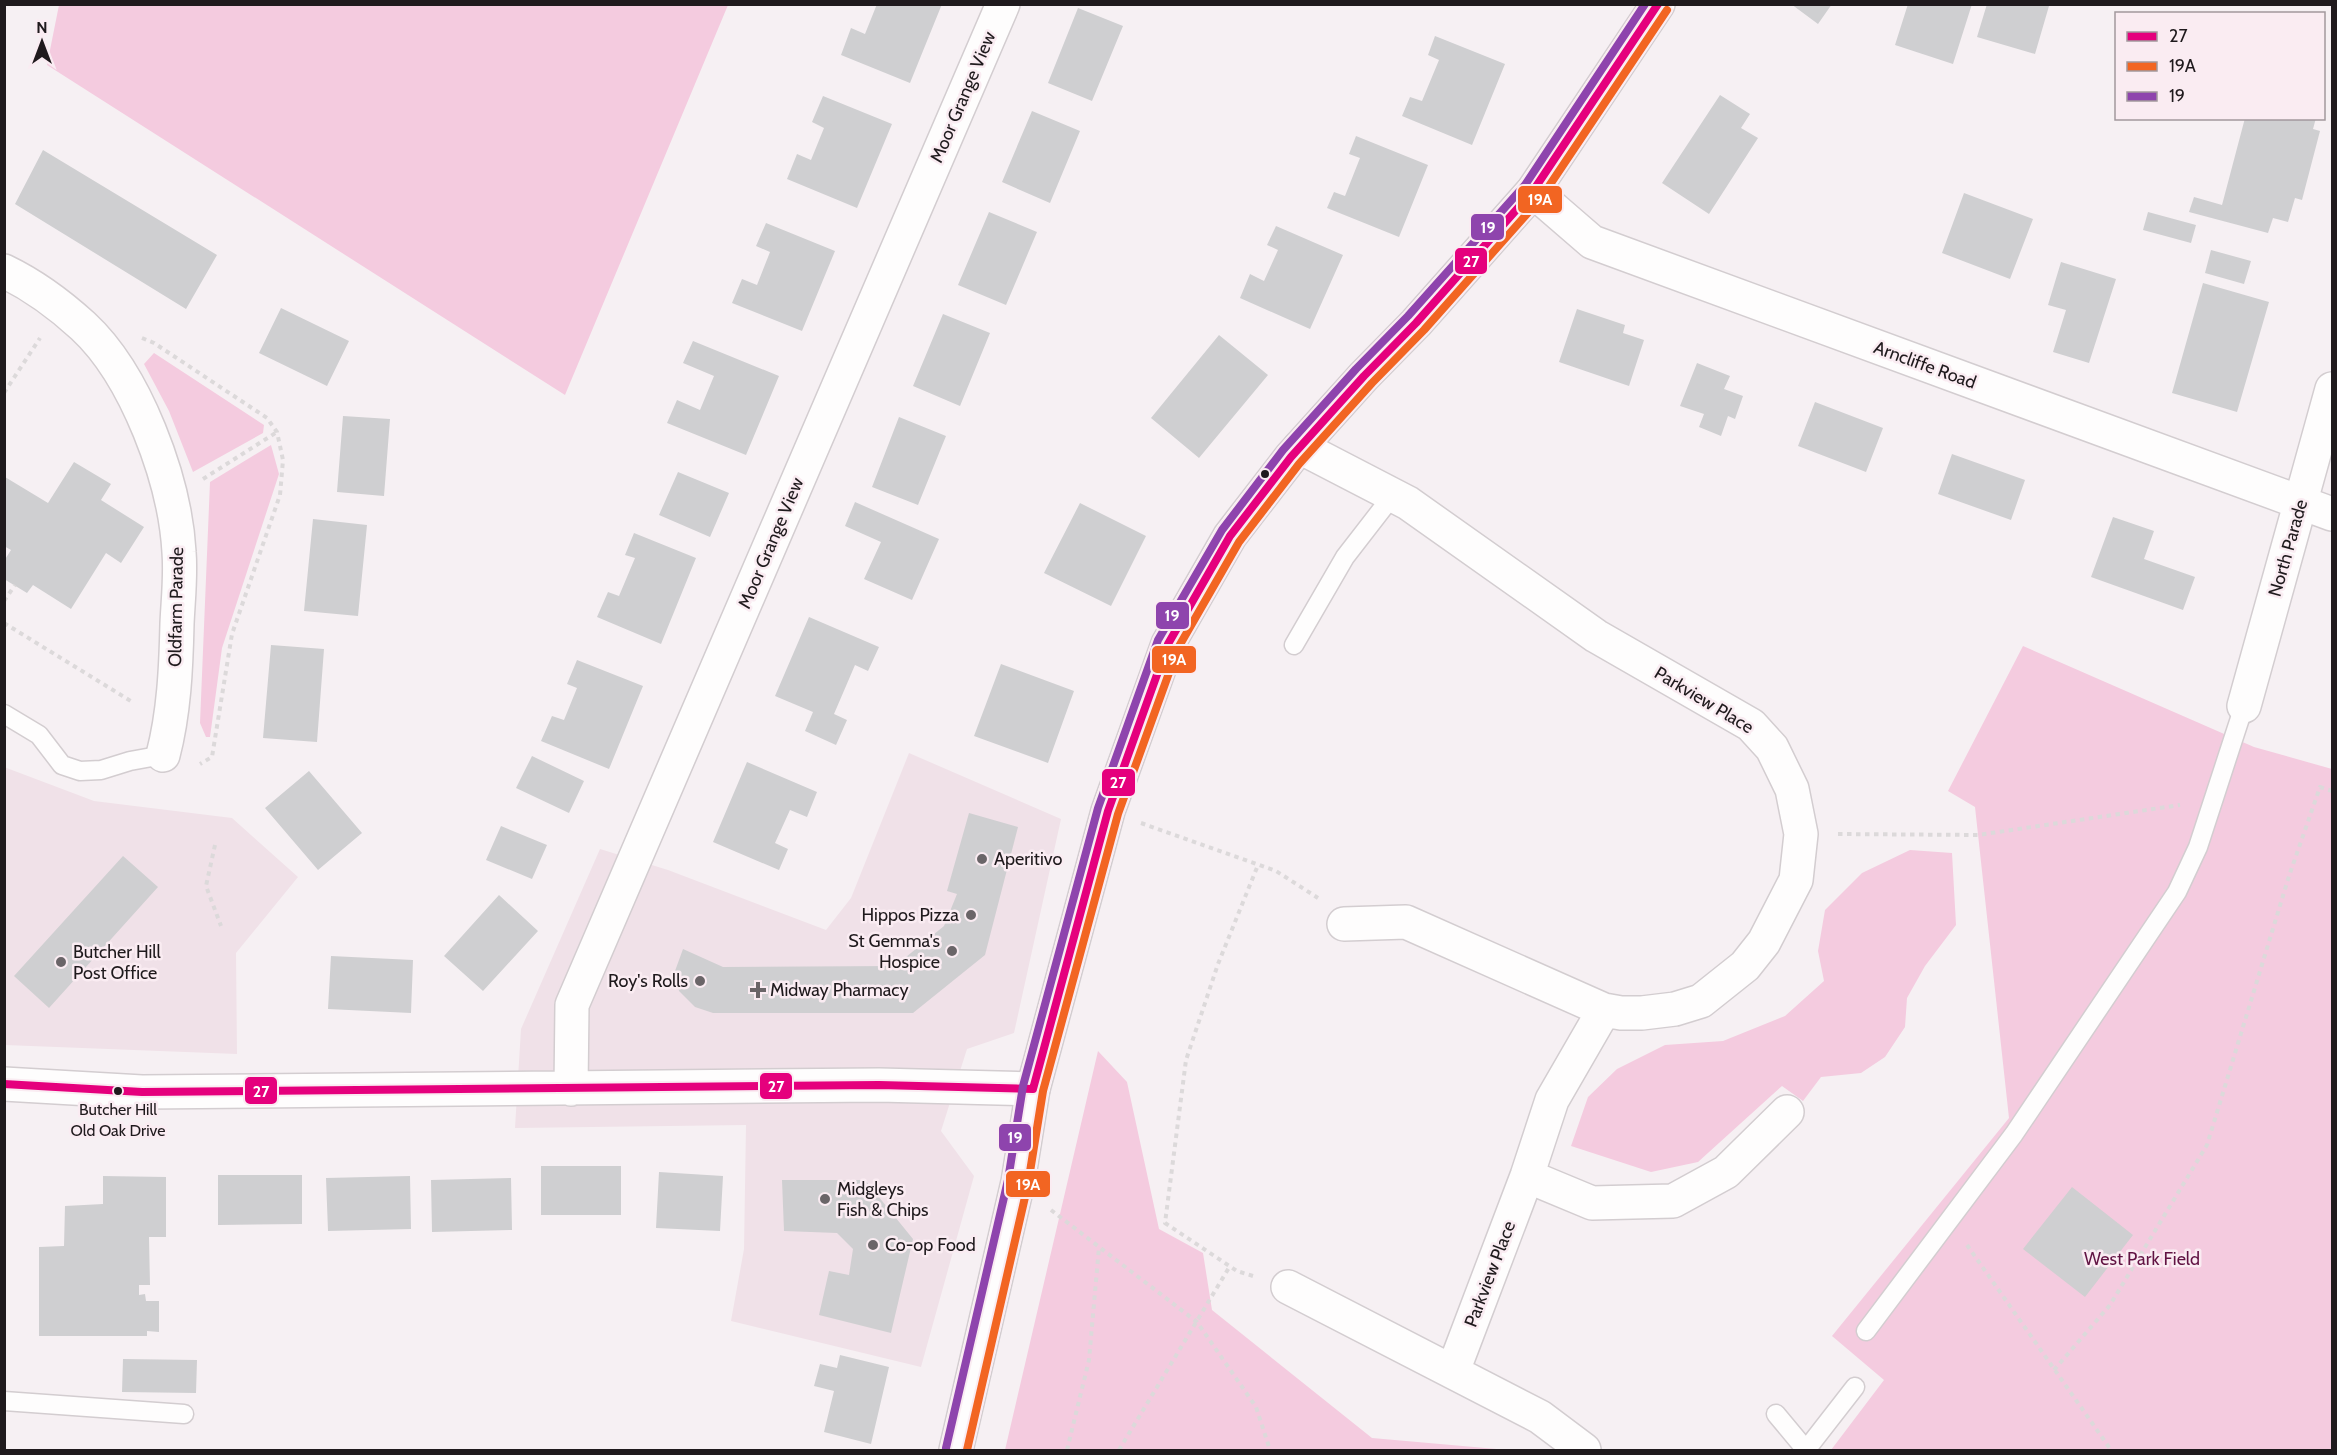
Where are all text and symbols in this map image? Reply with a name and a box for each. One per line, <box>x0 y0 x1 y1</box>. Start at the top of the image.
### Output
north arrow <box>12 12 72 72</box>
legend <box>2115 12 2325 120</box>
text: N <box>36 18 48 37</box>
text: 27 <box>2169 25 2188 47</box>
street label: Moor Grange View <box>925 28 1001 166</box>
text: 19A <box>2169 55 2196 77</box>
text: 19 <box>2169 85 2185 107</box>
line badge: 19A <box>1517 185 1563 214</box>
text: 19A <box>1528 190 1552 209</box>
line badge: 19 <box>1470 213 1505 241</box>
text: 19 <box>1481 218 1495 237</box>
line badge: 27 <box>1454 247 1488 275</box>
text: 27 <box>1463 252 1480 271</box>
street label: Arncliffe Road <box>1871 336 1979 394</box>
unlabelled marker <box>1259 468 1271 480</box>
street label: Moor Grange View <box>733 474 809 612</box>
street label: North Parade <box>2264 497 2312 599</box>
street label: Oldfarm Parade <box>164 547 188 667</box>
line badge: 19 <box>1155 601 1190 630</box>
text: 19 <box>1165 606 1179 625</box>
line badge: 19A <box>1151 645 1197 674</box>
text: 19A <box>1162 650 1186 669</box>
street label: Parkview Place <box>1650 662 1758 738</box>
line badge: 27 <box>1101 768 1136 797</box>
text: 27 <box>1110 773 1127 792</box>
place label: Aperitivo <box>994 848 1062 870</box>
marker: Aperitivo <box>975 852 989 866</box>
place label: Hippos Pizza <box>862 904 959 926</box>
marker: Hippos Pizza <box>964 908 978 922</box>
place label: St Gemma's Hospice <box>848 930 940 973</box>
place label: Butcher Hill Post Office <box>73 941 162 984</box>
marker: St Gemma's Hospice <box>945 944 959 958</box>
marker: Butcher Hill Post Office <box>54 955 68 969</box>
place label: Roy's Rolls <box>608 970 688 992</box>
marker: Roy's Rolls <box>693 974 707 988</box>
place label: Midway Pharmacy <box>770 979 909 1001</box>
marker: Midway Pharmacy <box>751 983 765 997</box>
line badge: 27 <box>759 1072 793 1100</box>
line badge: 27 <box>244 1076 278 1105</box>
text: 27 <box>768 1077 785 1096</box>
text: 27 <box>253 1082 270 1101</box>
marker: Butcher Hill Old Oak Drive <box>112 1085 124 1097</box>
place label: Butcher Hill Old Oak Drive <box>71 1100 165 1140</box>
line badge: 19 <box>998 1123 1032 1152</box>
text: 19 <box>1008 1128 1022 1147</box>
line badge: 19A <box>1005 1170 1051 1198</box>
text: 19A <box>1016 1175 1040 1194</box>
place label: Midgleys Fish & Chips <box>837 1178 929 1221</box>
marker: Midgleys Fish & Chips <box>818 1192 832 1206</box>
street label: Parkview Place <box>1460 1218 1520 1330</box>
place label: Co-op Food <box>885 1234 976 1256</box>
marker: Co-op Food <box>866 1238 880 1252</box>
park label: West Park Field <box>2084 1248 2200 1270</box>

